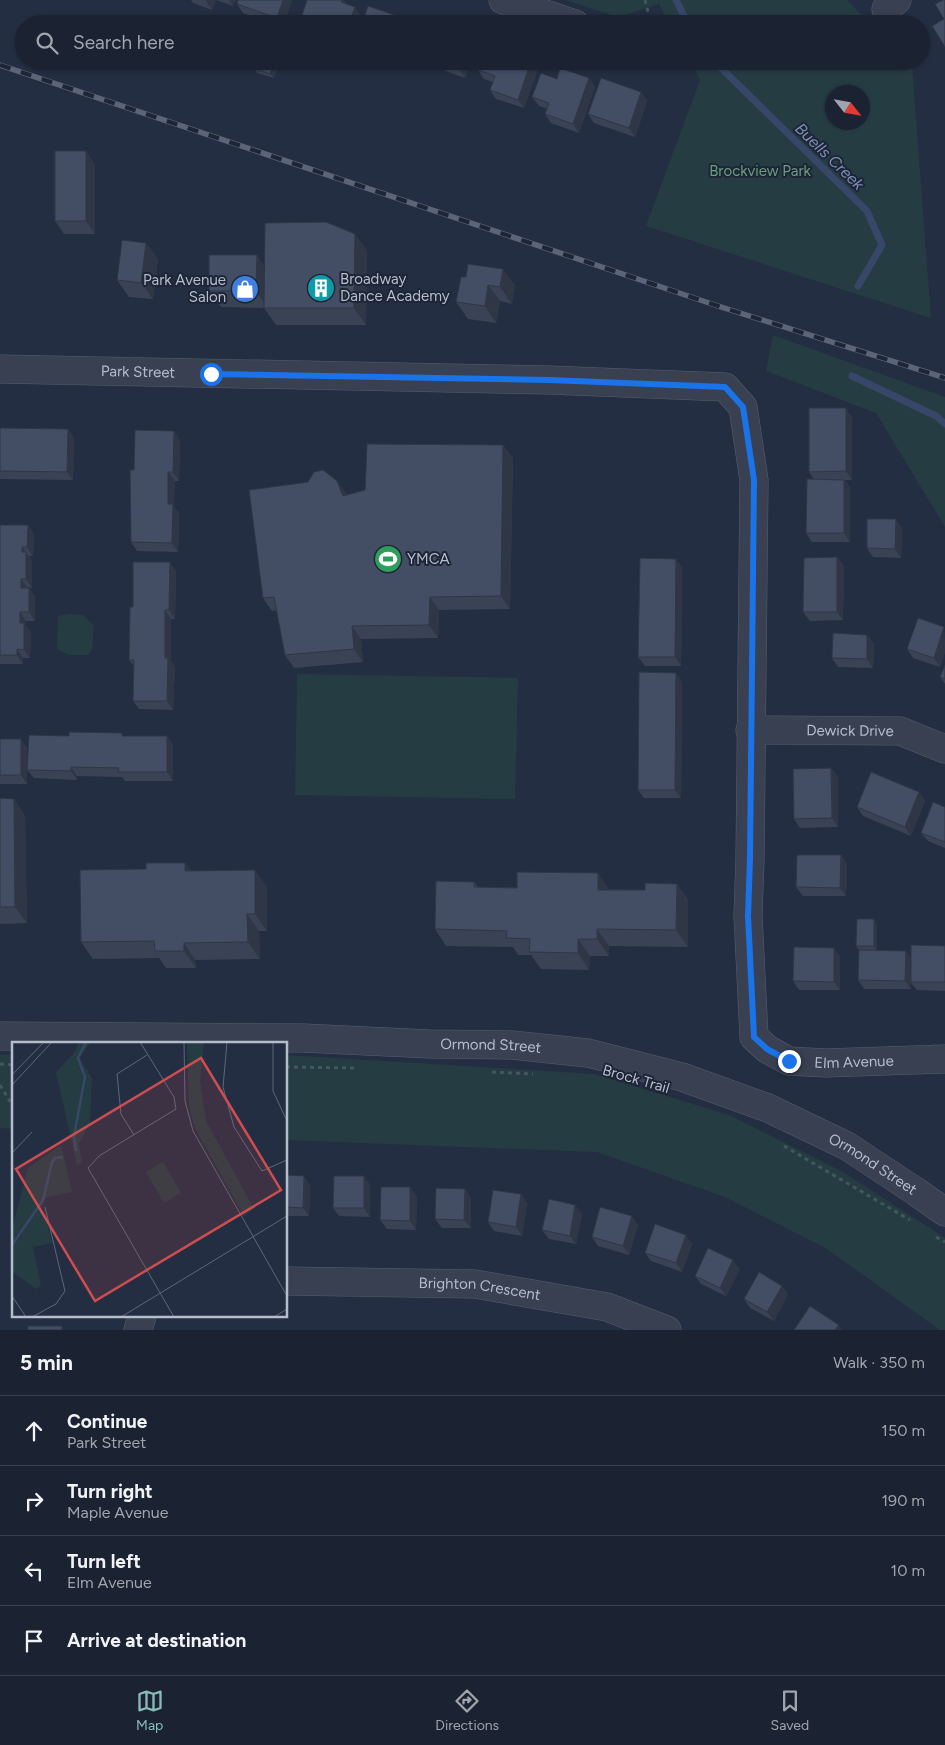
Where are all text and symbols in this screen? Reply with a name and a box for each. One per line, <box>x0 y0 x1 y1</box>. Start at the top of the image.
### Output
search box <box>15 15 930 70</box>
icon: search <box>33 29 61 57</box>
text: Search here <box>73 31 175 54</box>
north arrow <box>825 85 870 130</box>
water label: Buells Creek <box>791 119 869 195</box>
park label: Brockview Park <box>709 162 812 180</box>
place label: Broadway Dance Academy <box>340 270 450 305</box>
place label: Park Avenue Salon <box>143 271 226 306</box>
building icon: Broadway Dance Academy <box>306 273 336 303</box>
shop icon: Park Avenue Salon <box>230 274 260 304</box>
street label: Park Street <box>101 362 176 382</box>
route start <box>200 363 223 386</box>
sports icon: YMCA <box>373 544 403 574</box>
place label: YMCA <box>407 550 450 568</box>
street label: Dewick Drive <box>806 721 894 740</box>
street label: Ormond Street <box>440 1035 543 1057</box>
inset map <box>12 1042 288 1318</box>
route end <box>778 1050 801 1073</box>
street label: Elm Avenue <box>814 1052 894 1072</box>
street label: Brock Trail <box>600 1061 672 1097</box>
street label: Ormond Street <box>826 1130 921 1199</box>
street label: Brighton Crescent <box>418 1274 542 1304</box>
text: 5 min <box>20 1350 73 1375</box>
text: Walk · 350 m <box>833 1353 925 1372</box>
text: Continue <box>67 1410 147 1433</box>
icon: ahead <box>20 1417 48 1445</box>
text: 150 m <box>881 1421 925 1440</box>
text: Park Street <box>67 1433 146 1452</box>
text: Turn right <box>67 1480 153 1503</box>
icon: right <box>20 1487 48 1515</box>
text: 190 m <box>882 1491 925 1510</box>
text: Maple Avenue <box>67 1503 168 1522</box>
text: Turn left <box>67 1550 141 1573</box>
icon: left <box>20 1557 48 1585</box>
text: 10 m <box>891 1561 925 1580</box>
text: Elm Avenue <box>67 1573 152 1592</box>
icon: arrive <box>20 1627 48 1655</box>
text: Arrive at destination <box>67 1629 246 1652</box>
tab: Map <box>136 1687 164 1734</box>
tab: Directions <box>435 1687 499 1734</box>
tab: Saved <box>771 1687 809 1734</box>

